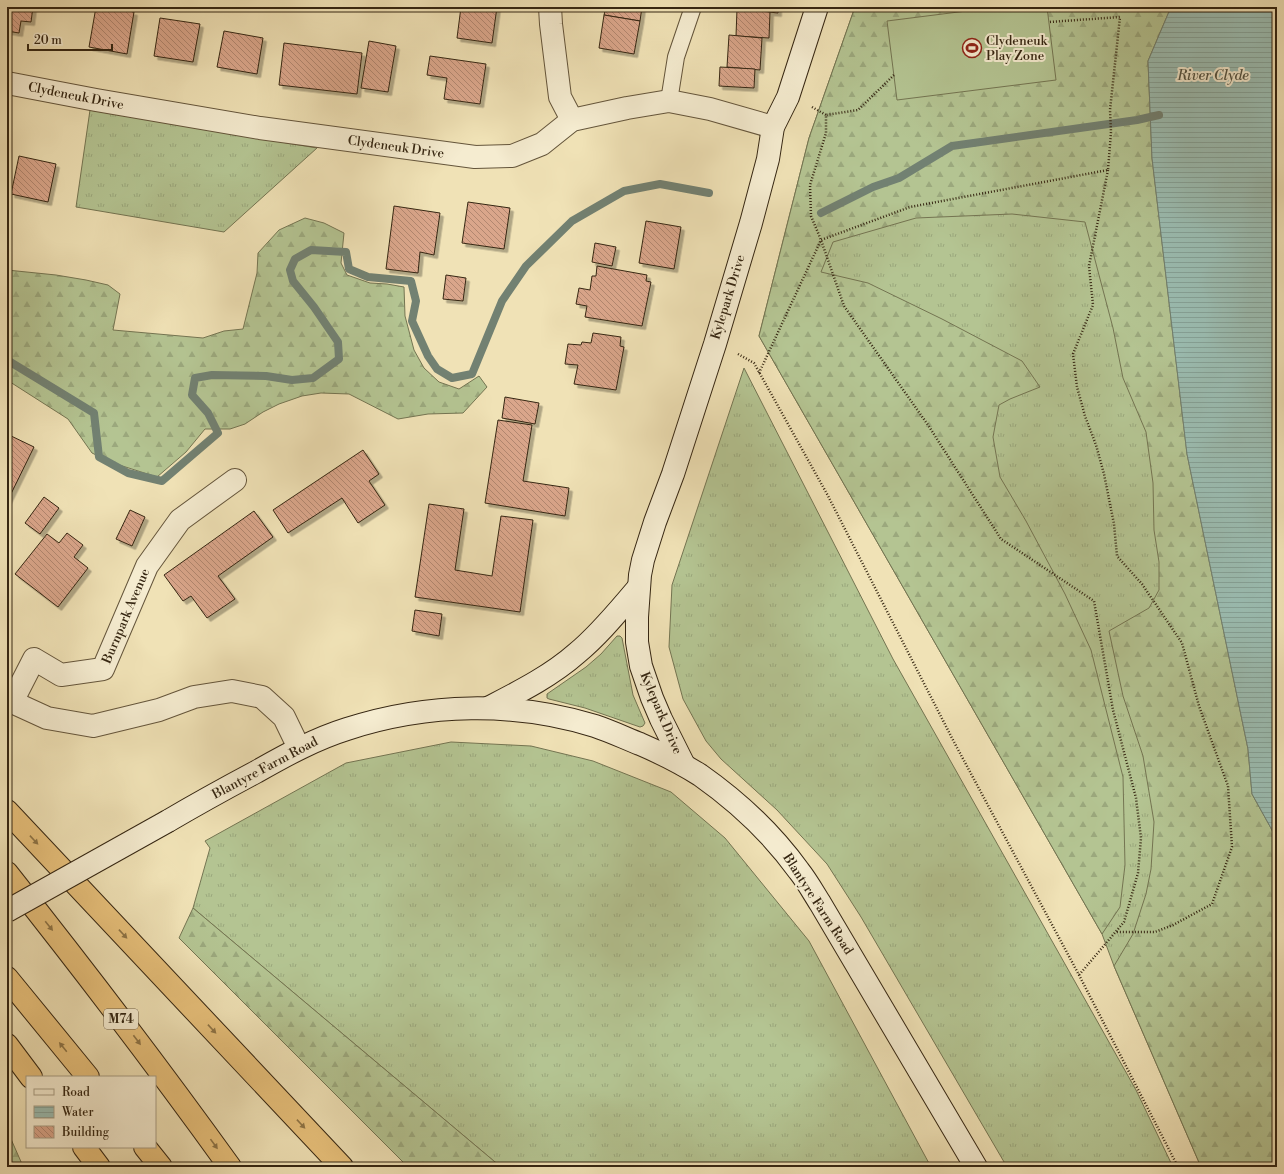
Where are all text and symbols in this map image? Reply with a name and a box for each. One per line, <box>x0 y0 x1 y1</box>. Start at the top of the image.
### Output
scale bar <box>28 26 112 52</box>
text: 20 m <box>34 33 62 48</box>
place label: Clydeneuk Play Zone <box>986 33 1049 64</box>
sports icon: Clydeneuk Play Zone <box>961 37 983 59</box>
water label: River Clyde <box>1176 67 1249 85</box>
street label: Clydeneuk Drive <box>27 79 126 113</box>
street label: Clydeneuk Drive <box>347 132 446 162</box>
street label: Kylepark Drive <box>708 252 749 341</box>
street label: Burnpark Avenue <box>98 566 153 667</box>
street label: Kylepark Drive <box>636 669 686 757</box>
street label: Blantyre Farm Road <box>209 733 321 803</box>
one-way arrow <box>29 835 39 845</box>
street label: Blantyre Farm Road <box>779 850 857 958</box>
one-way arrow <box>44 920 53 931</box>
one-way arrow <box>118 929 128 939</box>
road number: M74 <box>104 1009 138 1029</box>
one-way arrow <box>207 1024 217 1034</box>
one-way arrow <box>133 1034 141 1045</box>
one-way arrow <box>59 1041 68 1052</box>
legend <box>26 1076 156 1148</box>
text: Road <box>62 1085 90 1100</box>
text: Water <box>61 1105 94 1120</box>
one-way arrow <box>296 1119 306 1129</box>
text: Building <box>61 1125 110 1140</box>
one-way arrow <box>210 1139 218 1150</box>

